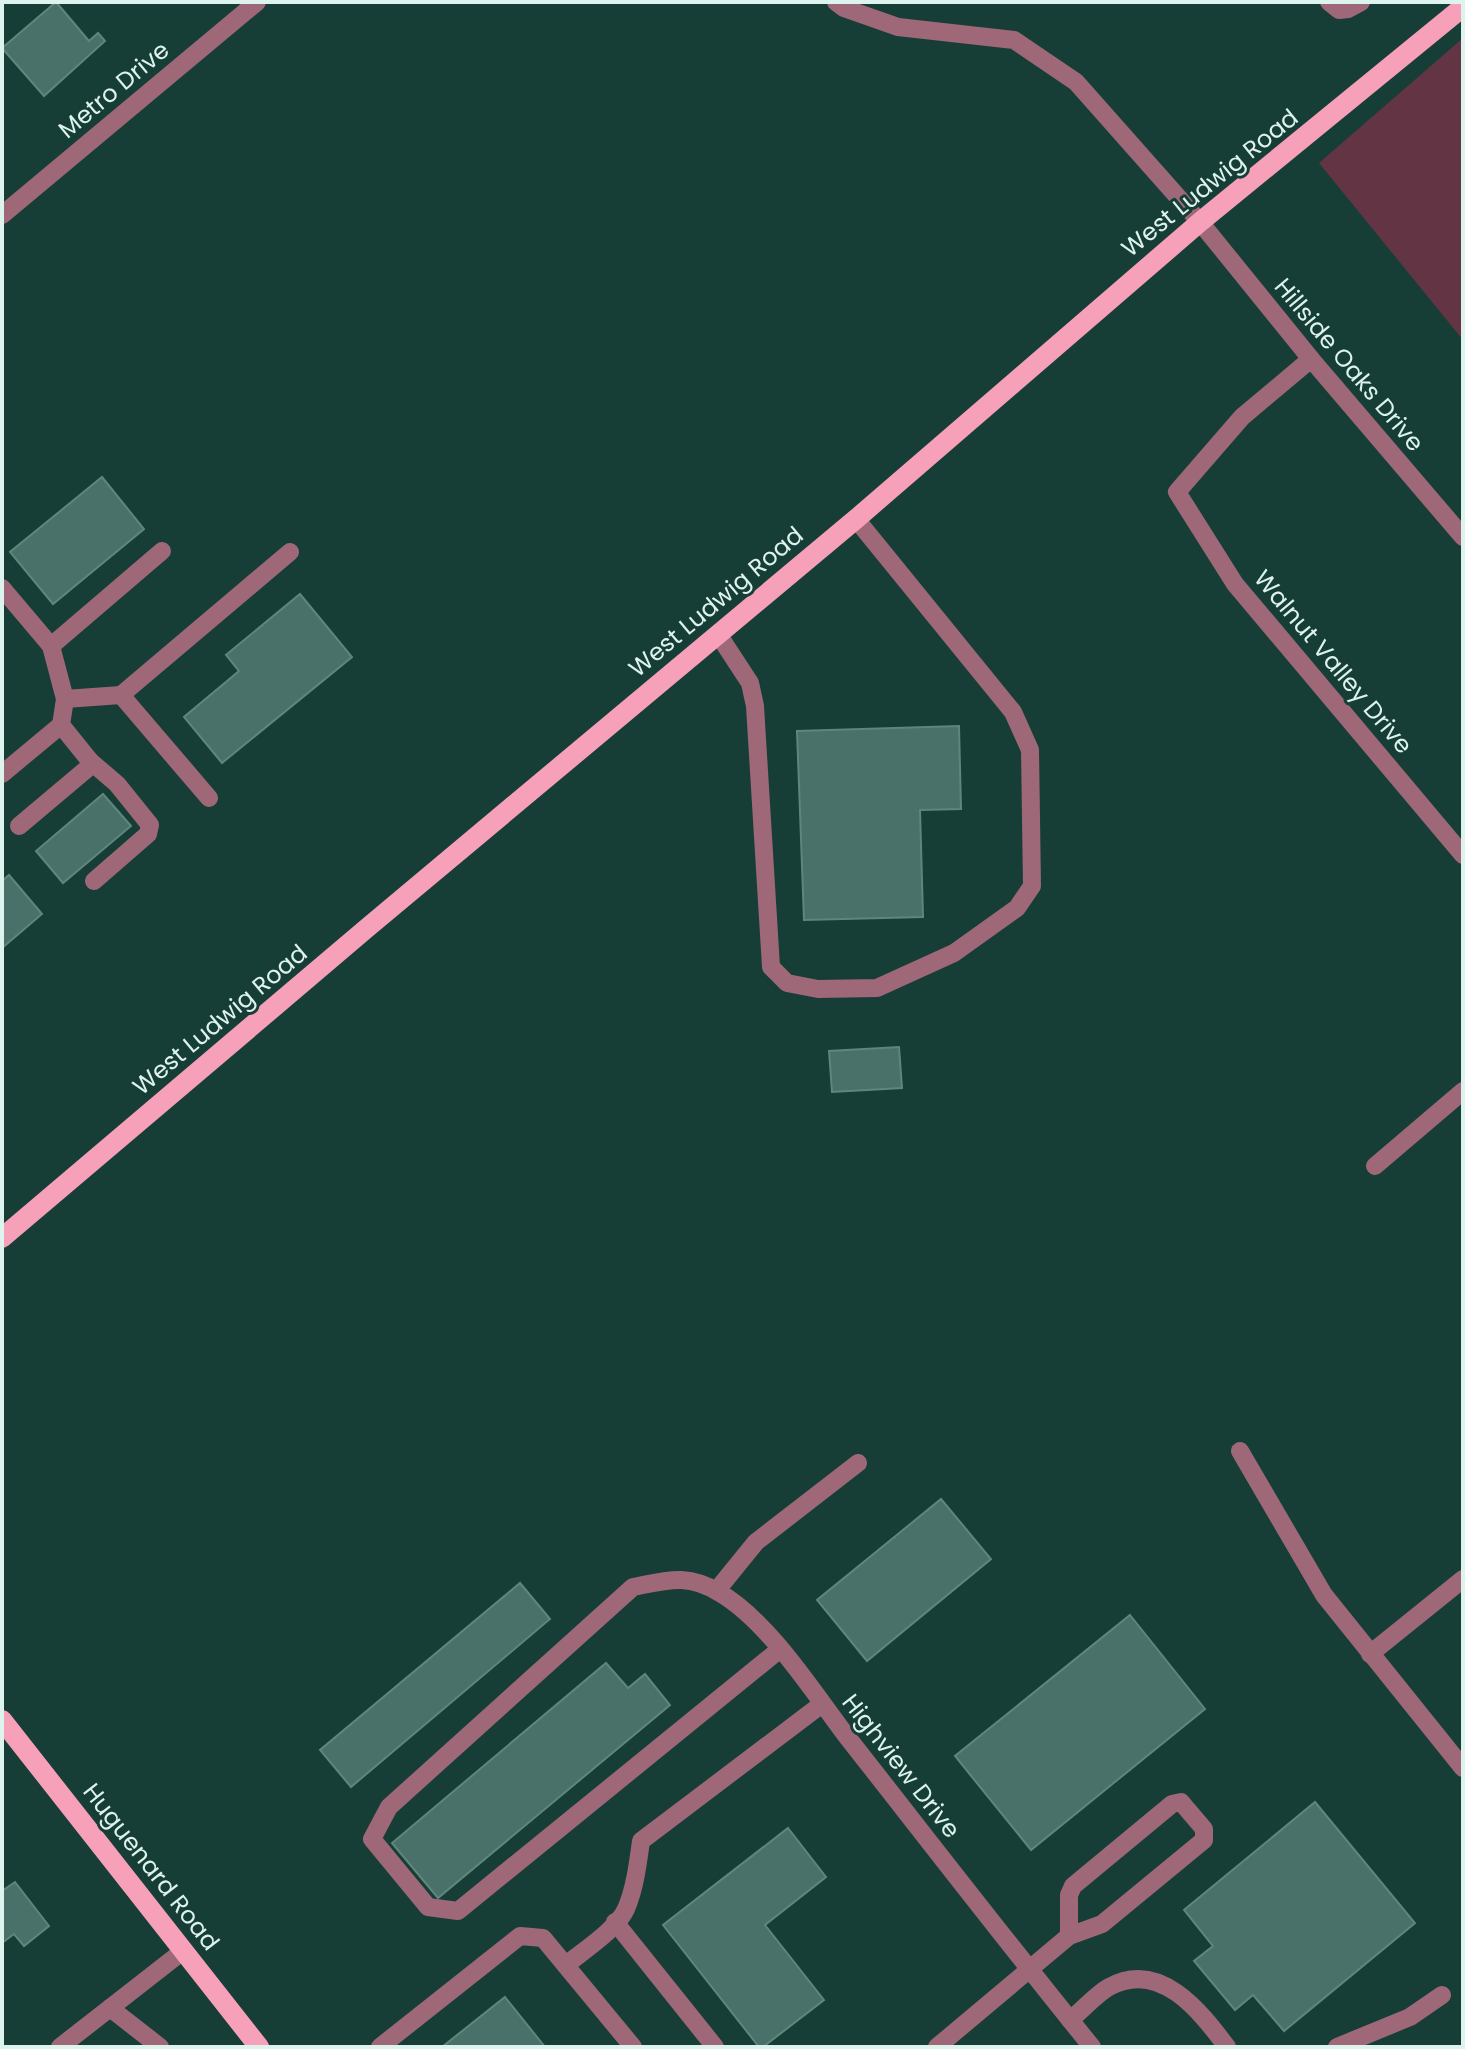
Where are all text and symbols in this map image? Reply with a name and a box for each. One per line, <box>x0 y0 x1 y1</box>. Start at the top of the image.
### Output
street label: Metro Drive <box>51 34 176 146</box>
street label: West Ludwig Road <box>1114 101 1305 264</box>
street label: Hillside Oaks Drive <box>1267 271 1432 458</box>
street label: West Ludwig Road <box>621 519 810 684</box>
street label: Walnut Valley Drive <box>1247 563 1420 761</box>
street label: West Ludwig Road <box>125 937 314 1102</box>
street label: Highview Drive <box>835 1687 968 1845</box>
street label: Huguenard Road <box>76 1776 227 1957</box>

